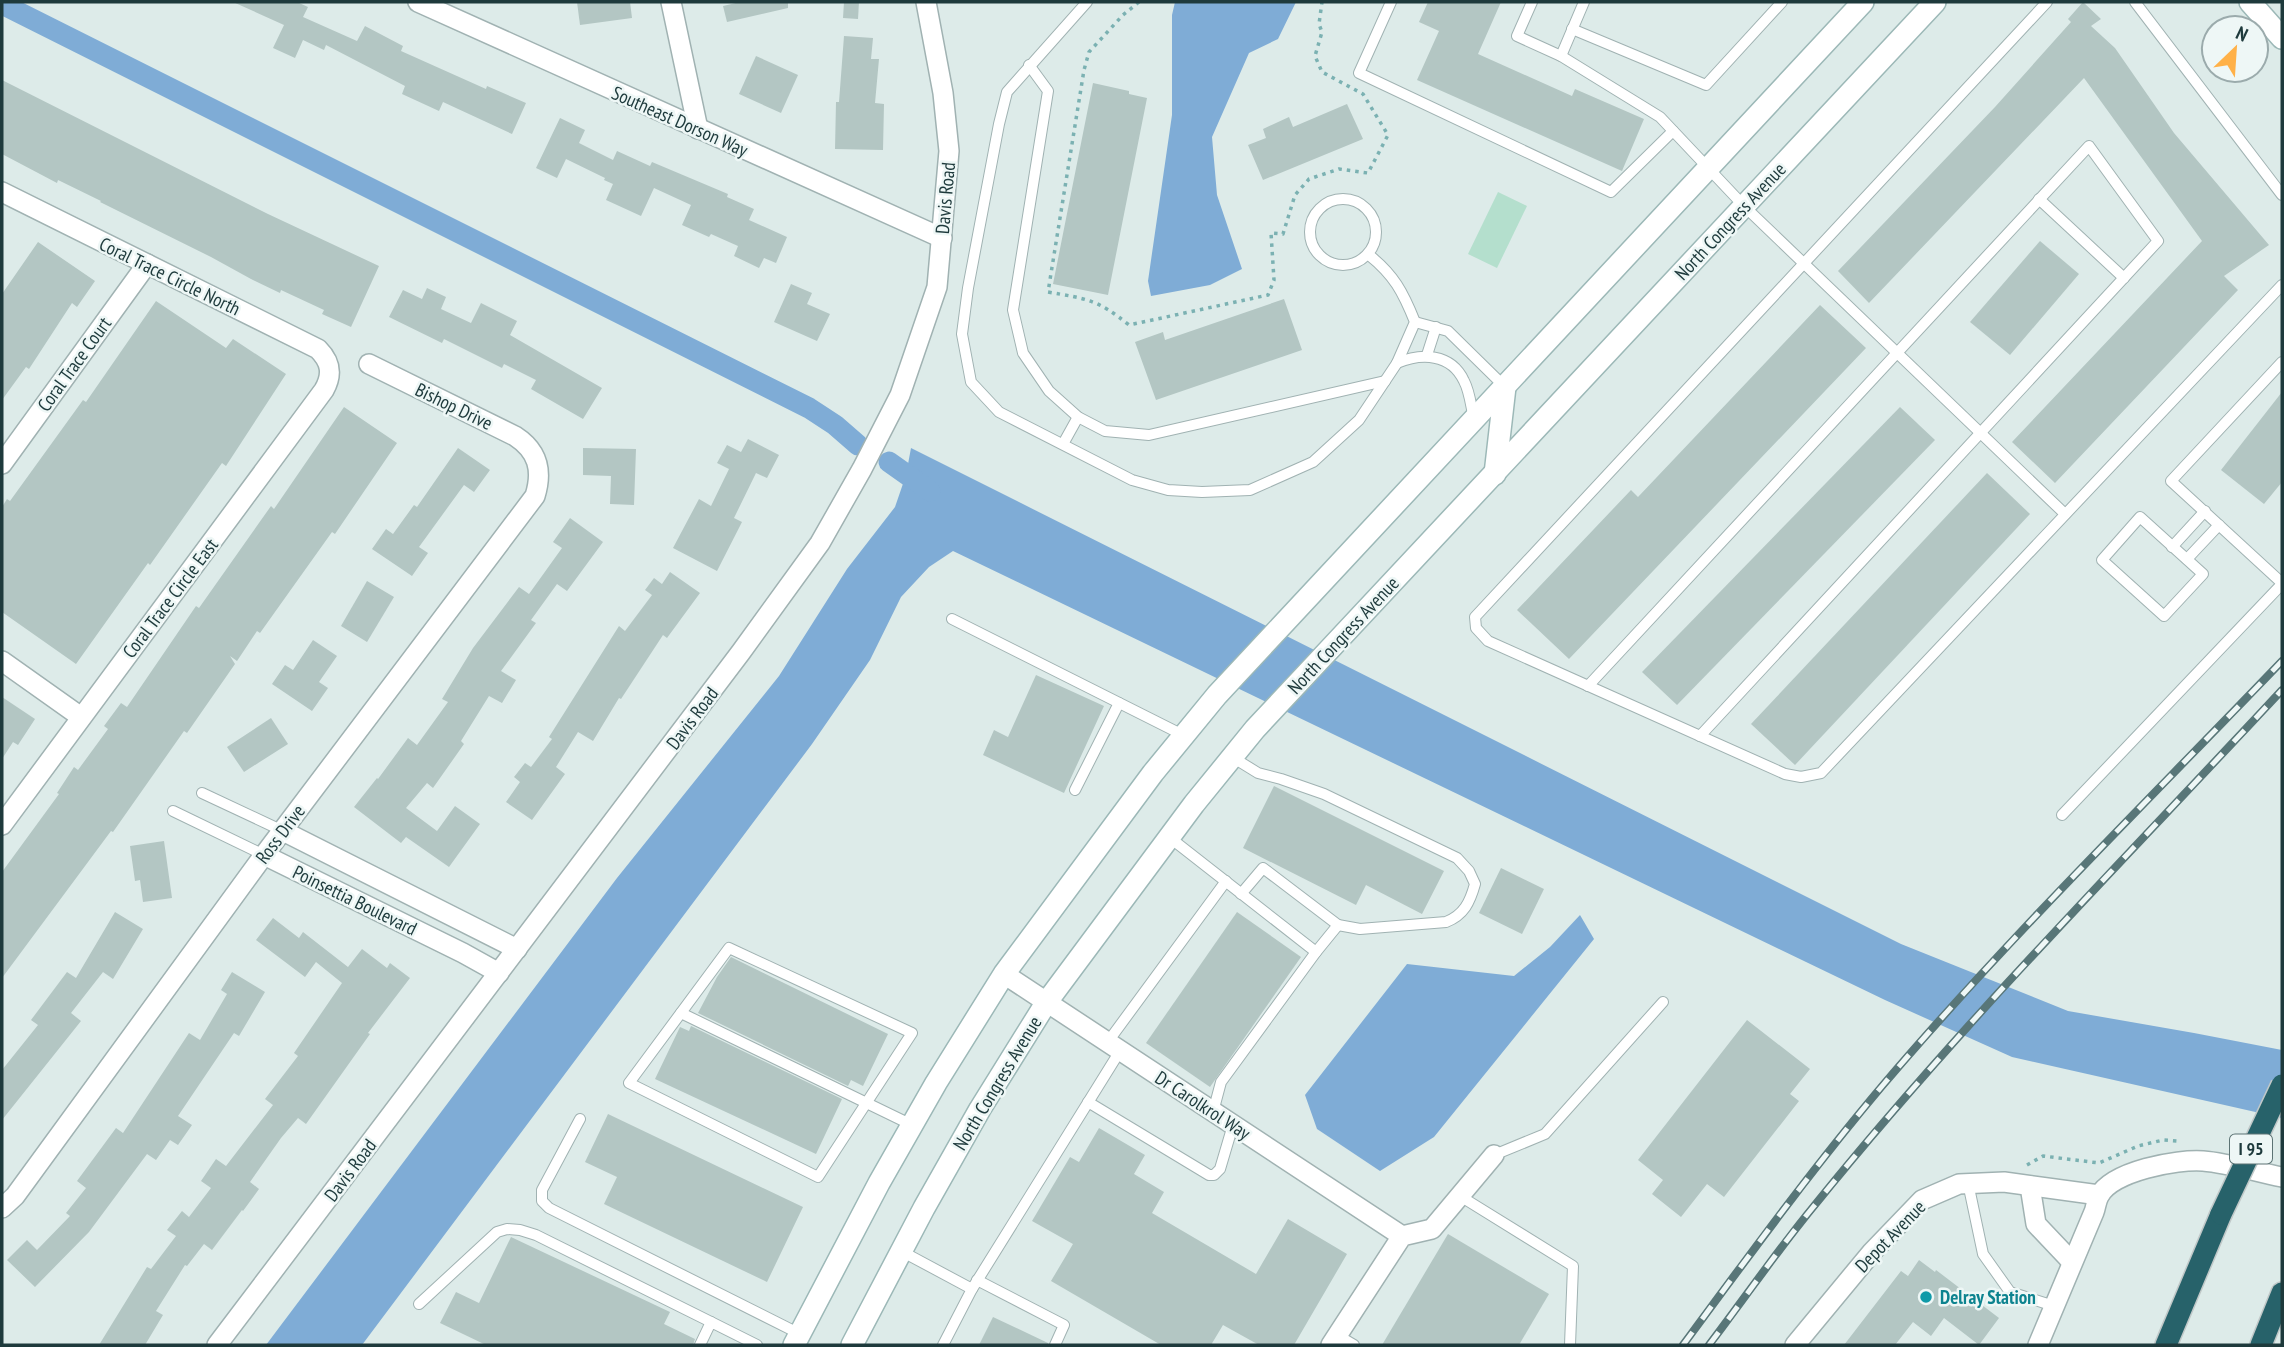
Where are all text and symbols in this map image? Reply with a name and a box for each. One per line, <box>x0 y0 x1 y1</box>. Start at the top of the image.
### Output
north arrow <box>2200 14 2270 84</box>
text: N <box>2232 21 2252 47</box>
street label: Southeast Dorson Way <box>608 80 752 162</box>
street label: North Congress Avenue <box>1669 157 1791 285</box>
street label: Davis Road <box>930 161 960 235</box>
street label: Coral Trace Circle North <box>96 231 244 321</box>
street label: Coral Trace Court <box>32 312 117 416</box>
street label: Bishop Drive <box>411 377 497 435</box>
street label: Coral Trace Circle East <box>117 533 223 663</box>
street label: North Congress Avenue <box>1282 571 1404 699</box>
street label: Davis Road <box>661 682 723 754</box>
street label: Ross Drive <box>250 800 310 868</box>
street label: Poinsettia Boulevard <box>289 860 421 940</box>
street label: North Congress Avenue <box>948 1012 1047 1154</box>
street label: Dr Carolkrol Way <box>1151 1065 1256 1145</box>
street label: Davis Road <box>319 1134 381 1206</box>
road number: I 95 <box>2230 1134 2272 1164</box>
street label: Depot Avenue <box>1850 1195 1930 1277</box>
place label: Delray Station <box>1940 1285 2036 1309</box>
marker: Delray Station <box>1918 1289 1934 1305</box>

